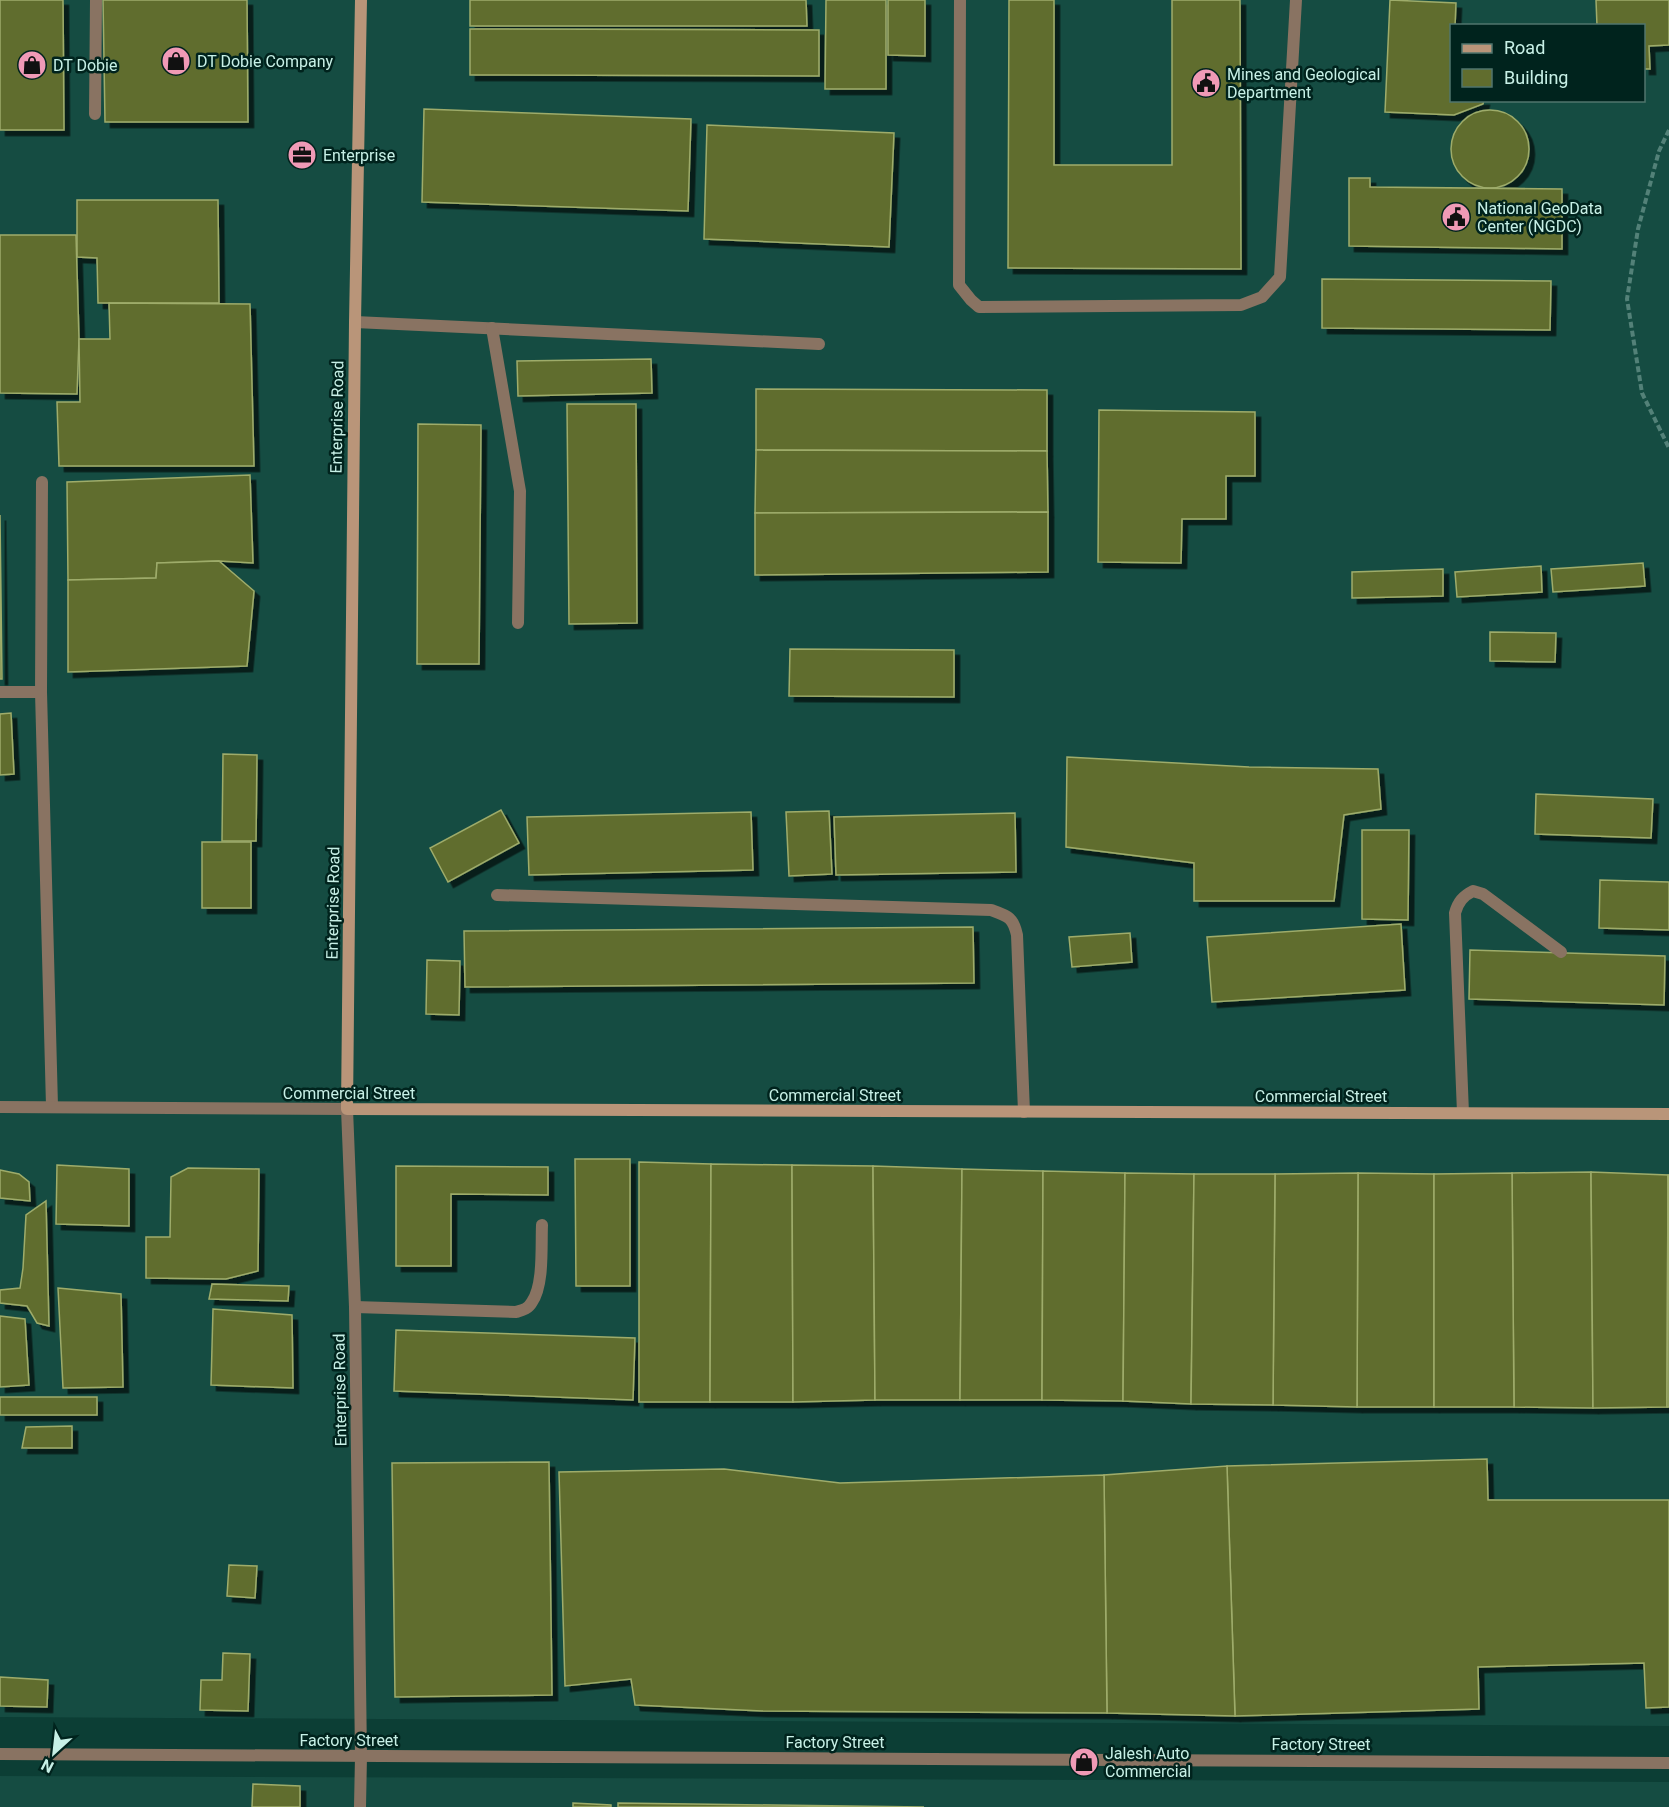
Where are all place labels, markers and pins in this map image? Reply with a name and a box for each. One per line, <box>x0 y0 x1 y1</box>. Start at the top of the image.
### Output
shop icon: DT Dobie Company <box>160 45 192 77</box>
shop icon: DT Dobie <box>16 49 48 81</box>
place label: DT Dobie Company <box>197 52 334 71</box>
place label: DT Dobie <box>53 56 117 75</box>
place label: Mines and Geological Department <box>1227 65 1380 102</box>
public building icon: Mines and Geological Department <box>1190 67 1222 99</box>
office icon: Enterprise <box>286 139 318 171</box>
place label: Enterprise <box>323 146 395 165</box>
place label: National GeoData Center (NGDC) <box>1477 199 1602 236</box>
public building icon: National GeoData Center (NGDC) <box>1440 201 1472 233</box>
place label: Jalesh Auto Commercial <box>1105 1744 1191 1781</box>
shop icon: Jalesh Auto Commercial <box>1068 1746 1100 1778</box>

